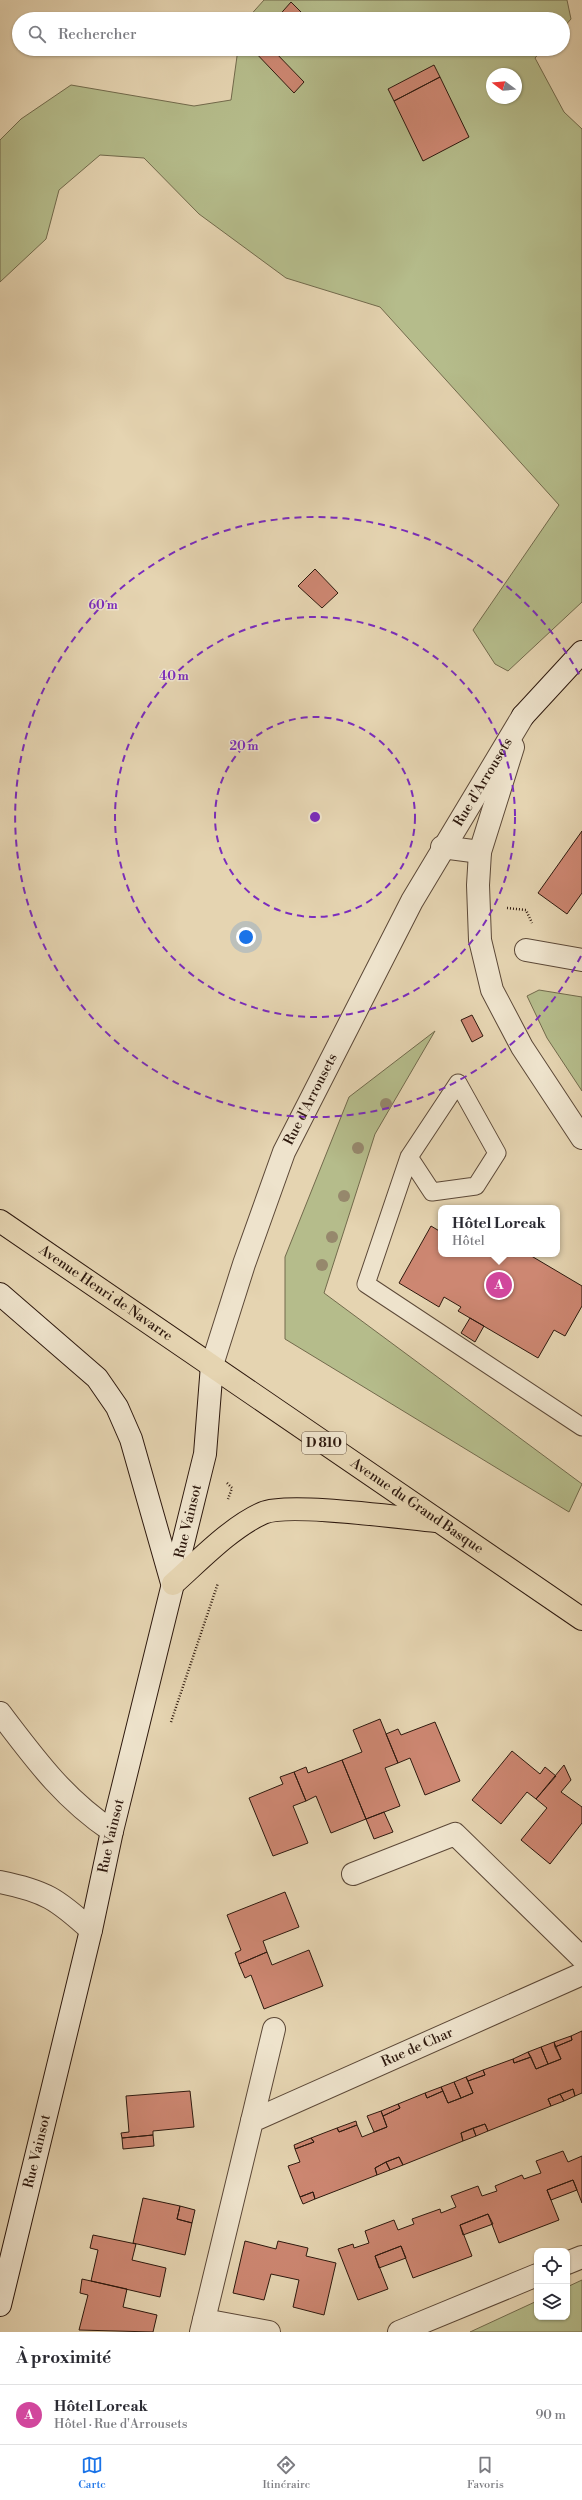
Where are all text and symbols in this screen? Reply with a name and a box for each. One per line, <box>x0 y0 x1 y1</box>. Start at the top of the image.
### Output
search box <box>12 12 570 56</box>
icon: search <box>26 23 48 45</box>
text: Rechercher <box>58 25 137 44</box>
north arrow <box>486 68 522 104</box>
text: 60 m <box>88 598 118 613</box>
text: 40 m <box>159 669 189 684</box>
street label: Rue d'Arrousets <box>450 735 517 830</box>
text: 20 m <box>229 739 259 754</box>
centre of rings <box>308 810 322 824</box>
your location <box>236 927 256 947</box>
street label: Rue d'Arrousets <box>280 1050 342 1148</box>
popup <box>438 1205 560 1257</box>
text: Hôtel Loreak <box>452 1214 546 1233</box>
text: Hôtel <box>452 1233 485 1249</box>
street label: Avenue Henri de Navarre <box>35 1241 176 1345</box>
pin: A <box>486 1270 512 1300</box>
road number: D 810 <box>302 1432 346 1454</box>
street label: Avenue du Grand Basque <box>346 1454 487 1558</box>
street label: Rue Vainsot <box>171 1483 206 1560</box>
street label: Rue Vainsot <box>94 1797 129 1875</box>
street label: Rue de Char <box>379 2024 456 2071</box>
street label: Rue Vainsot <box>20 2113 55 2190</box>
map controls <box>534 2248 570 2320</box>
button: locate <box>534 2248 570 2284</box>
button: layers <box>534 2284 570 2320</box>
text: À proximité <box>16 2347 111 2369</box>
text: Hôtel Loreak <box>54 2397 148 2416</box>
text: A <box>24 2407 34 2423</box>
text: 90 m <box>535 2407 566 2423</box>
text: Hôtel · Rue d'Arrousets <box>54 2416 188 2432</box>
tab: Carte <box>78 2454 106 2492</box>
tab: Itinéraire <box>262 2454 310 2492</box>
tab: Favoris <box>467 2454 504 2492</box>

